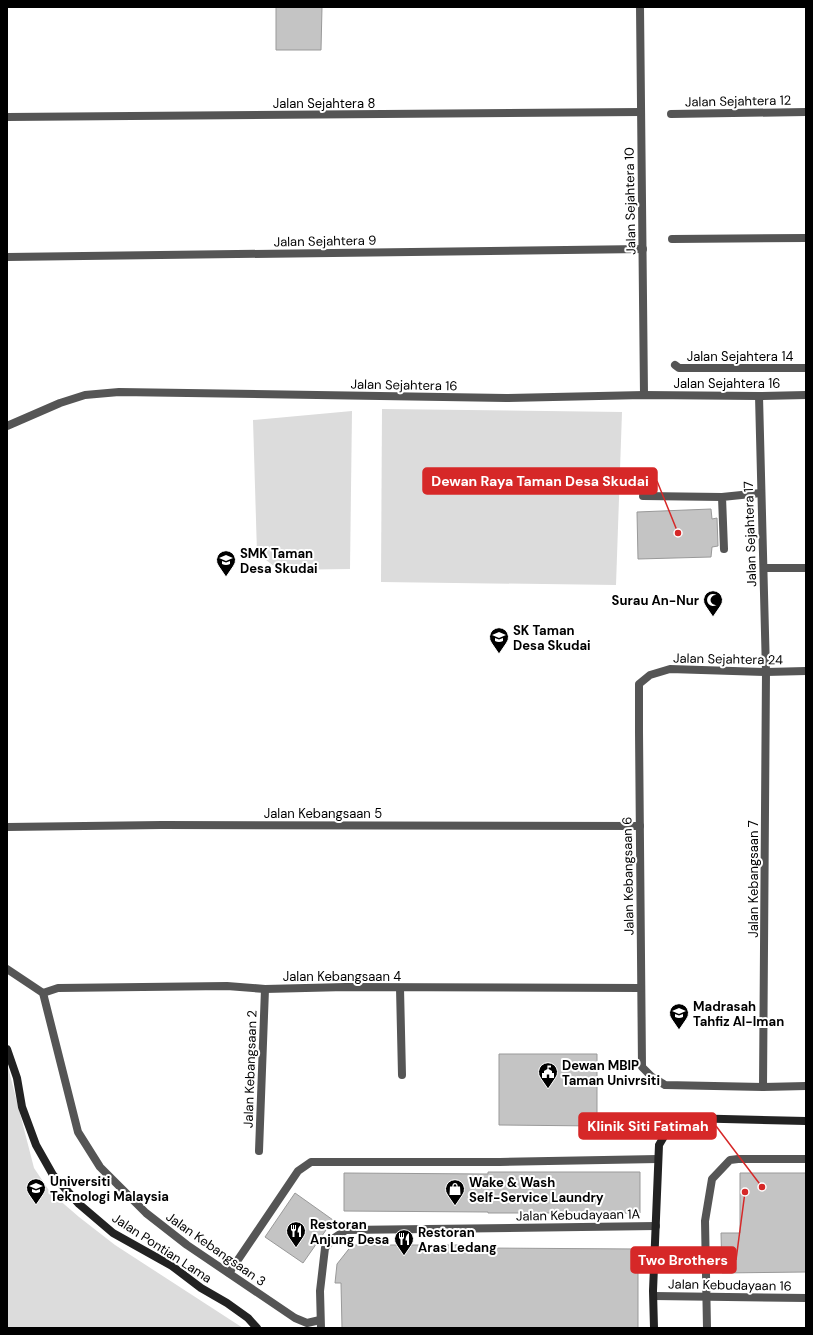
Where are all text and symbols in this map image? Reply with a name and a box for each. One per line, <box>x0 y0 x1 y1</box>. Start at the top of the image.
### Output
street label: Jalan Sejahtera 12 <box>685 92 791 110</box>
street label: Jalan Sejahtera 8 <box>273 95 375 112</box>
street label: Jalan Sejahtera 10 <box>621 147 639 255</box>
street label: Jalan Sejahtera 9 <box>273 232 377 250</box>
street label: Jalan Sejahtera 14 <box>687 348 793 365</box>
street label: Jalan Sejahtera 16 <box>674 375 780 392</box>
street label: Jalan Sejahtera 16 <box>350 376 458 394</box>
callout: Dewan Raya Taman Desa Skudai <box>423 468 657 494</box>
text: Dewan Raya Taman Desa Skudai <box>431 472 649 490</box>
street label: Jalan Sejahtera 17 <box>740 481 760 587</box>
place label: SMK Taman Desa Skudai <box>240 545 318 577</box>
school or university icon: SMK Taman Desa Skudai <box>215 549 237 577</box>
mosque icon: Surau An-Nur <box>702 589 724 617</box>
place label: Surau An-Nur <box>612 592 700 609</box>
place label: SK Taman Desa Skudai <box>513 622 591 654</box>
school or university icon: SK Taman Desa Skudai <box>488 626 510 654</box>
street label: Jalan Sejahtera 24 <box>673 650 783 668</box>
street label: Jalan Kebangsaan 5 <box>264 805 382 822</box>
street label: Jalan Kebangsaan 6 <box>618 817 638 935</box>
street label: Jalan Kebangsaan 7 <box>745 820 762 938</box>
street label: Jalan Kebangsaan 4 <box>283 968 401 985</box>
place label: Madrasah Tahfiz Al-Iman <box>693 998 784 1030</box>
school or university icon: Madrasah Tahfiz Al-Iman <box>668 1002 690 1030</box>
street label: Jalan Kebangsaan 2 <box>239 1010 261 1128</box>
place label: Dewan MBIP Taman Univrsiti <box>562 1057 660 1089</box>
public building icon: Dewan MBIP Taman Univrsiti <box>537 1061 559 1089</box>
callout: Klinik Siti Fatimah <box>579 1113 716 1139</box>
text: Klinik Siti Fatimah <box>587 1117 709 1135</box>
place label: Universiti Teknologi Malaysia <box>50 1173 169 1205</box>
place label: Wake & Wash Self-Service Laundry <box>469 1174 604 1206</box>
school or university icon: Universiti Teknologi Malaysia <box>25 1177 47 1205</box>
shop icon: Wake & Wash Self-Service Laundry <box>444 1178 466 1206</box>
street label: Jalan Kebudayaan 1A <box>516 1205 641 1225</box>
street label: Jalan Kebangsaan 3 <box>163 1208 269 1290</box>
street label: Jalan Pontian Lama <box>109 1209 215 1287</box>
place label: Restoran Anjung Desa <box>310 1216 389 1248</box>
restaurant icon: Restoran Anjung Desa <box>285 1220 307 1248</box>
place label: Restoran Aras Ledang <box>418 1224 497 1256</box>
restaurant icon: Restoran Aras Ledang <box>393 1228 415 1256</box>
callout: Two Brothers <box>631 1247 736 1273</box>
text: Two Brothers <box>638 1251 728 1269</box>
street label: Jalan Kebudayaan 16 <box>668 1275 792 1295</box>

